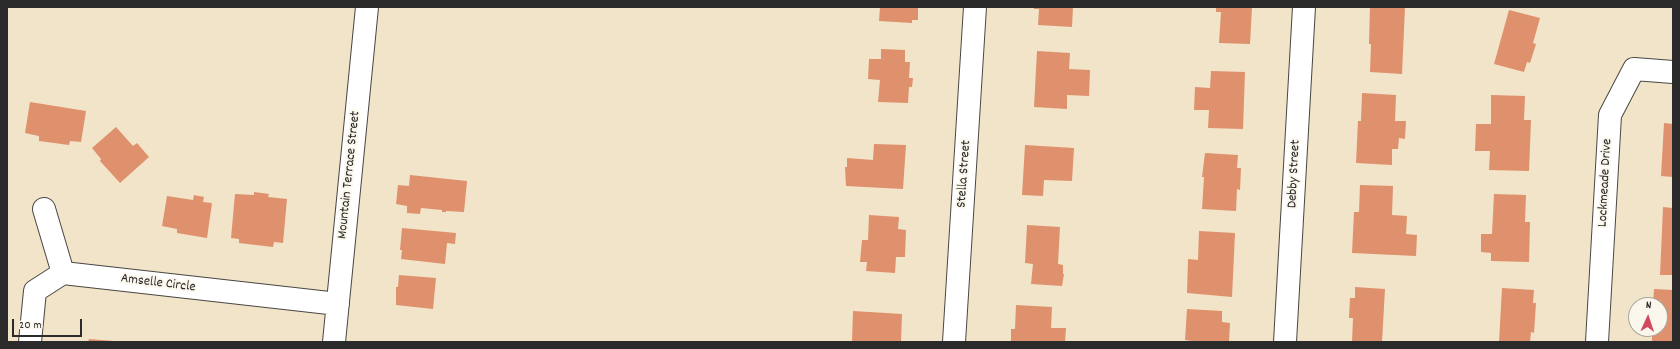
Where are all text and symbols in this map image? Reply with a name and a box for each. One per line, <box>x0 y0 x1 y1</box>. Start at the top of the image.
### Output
street label: Mountain Terrace Street <box>335 110 365 240</box>
street label: Lockmeade Drive <box>1595 138 1617 228</box>
street label: Debby Street <box>1285 139 1305 209</box>
street label: Stella Street <box>954 140 976 208</box>
street label: Amselle Circle <box>120 271 196 297</box>
north arrow <box>1628 297 1668 337</box>
text: N <box>1645 298 1652 314</box>
scale bar <box>14 311 84 337</box>
text: 20 m <box>19 317 42 334</box>

